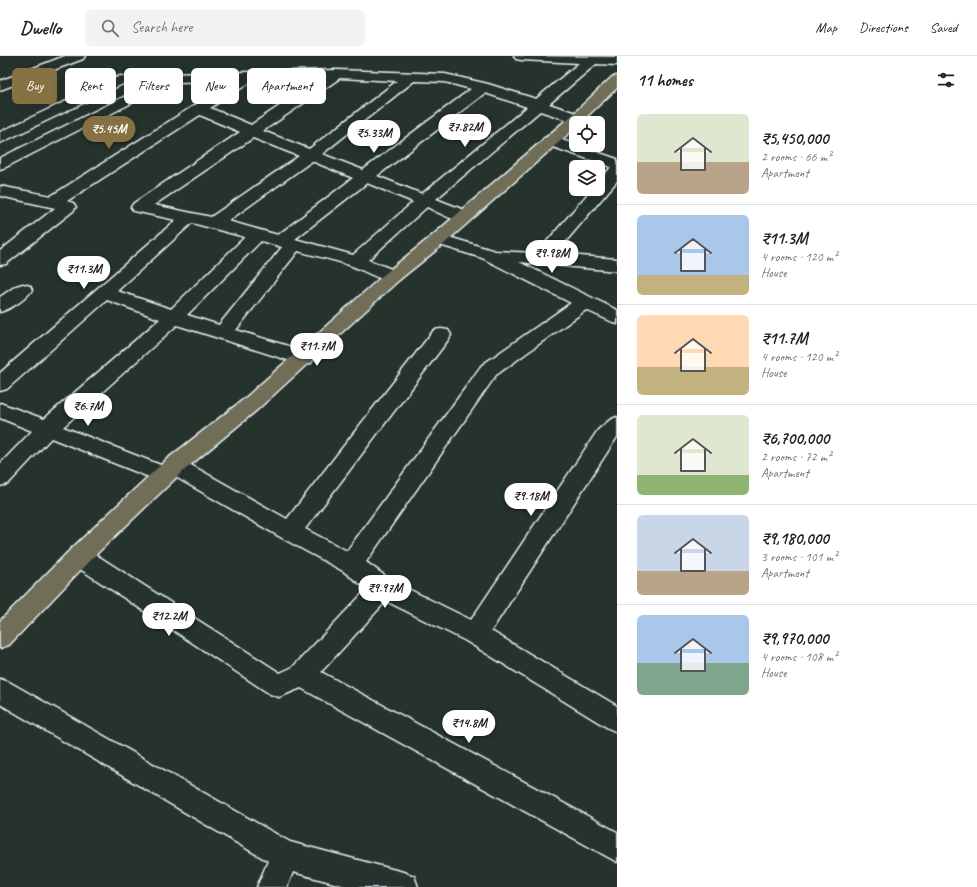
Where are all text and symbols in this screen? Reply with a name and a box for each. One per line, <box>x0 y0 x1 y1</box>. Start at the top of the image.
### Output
search box <box>85 10 365 46</box>
text: Dwello <box>20 16 61 40</box>
icon: search <box>99 17 121 39</box>
text: Search here <box>131 18 192 37</box>
text: Map <box>816 19 837 36</box>
text: Directions <box>859 19 908 36</box>
text: Saved <box>930 19 957 36</box>
chip: Buy <box>12 68 57 104</box>
chip: Rent <box>65 68 116 104</box>
chip: Filters <box>124 68 183 104</box>
chip: New <box>191 68 239 104</box>
chip: Apartment <box>247 68 326 104</box>
icon: filters <box>935 69 957 91</box>
text: 11 homes <box>637 70 693 91</box>
pin: ₹7.82M <box>432 114 498 148</box>
pin: ₹5.45M <box>76 116 142 150</box>
map controls <box>569 116 605 196</box>
button: locate <box>569 116 605 152</box>
text: ₹7.82M <box>447 119 483 135</box>
pin: ₹5.33M <box>341 120 407 154</box>
text: ₹5.45M <box>91 121 127 137</box>
text: ₹5.33M <box>356 125 392 141</box>
text: ₹5,450,000 <box>761 128 828 149</box>
icon: home <box>669 130 717 178</box>
text: 2 rooms · 66 m² <box>761 149 831 165</box>
button: layers <box>569 160 605 196</box>
text: Apartment <box>761 165 809 181</box>
text: ₹11.3M <box>761 228 807 249</box>
icon: home <box>669 231 717 279</box>
pin: ₹9.98M <box>519 240 585 274</box>
text: ₹9.98M <box>534 245 570 261</box>
text: 4 rooms · 120 m² <box>761 249 837 265</box>
pin: ₹11.3M <box>51 256 117 290</box>
text: ₹11.3M <box>66 261 102 277</box>
text: House <box>761 265 786 281</box>
text: ₹11.7M <box>761 328 807 349</box>
icon: home <box>669 331 717 379</box>
pin: ₹11.7M <box>284 333 350 367</box>
text: ₹11.7M <box>299 338 335 354</box>
text: 4 rooms · 120 m² <box>761 349 837 365</box>
text: House <box>761 365 786 381</box>
pin: ₹6.7M <box>60 393 116 427</box>
text: ₹6.7M <box>73 398 103 414</box>
text: ₹6,700,000 <box>761 428 829 449</box>
icon: home <box>669 431 717 479</box>
text: 2 rooms · 72 m² <box>761 449 831 465</box>
text: Apartment <box>761 465 809 481</box>
pin: ₹9.18M <box>498 483 564 517</box>
text: ₹9.18M <box>513 488 549 504</box>
text: ₹9,180,000 <box>761 528 829 549</box>
icon: home <box>669 531 717 579</box>
text: 3 rooms · 101 m² <box>761 549 837 565</box>
text: Apartment <box>761 565 809 581</box>
pin: ₹9.97M <box>352 575 418 609</box>
text: ₹9.97M <box>367 580 403 596</box>
pin: ₹12.2M <box>136 603 202 637</box>
text: ₹12.2M <box>151 608 187 624</box>
text: ₹9,970,000 <box>761 628 828 649</box>
icon: home <box>669 631 717 679</box>
text: 4 rooms · 108 m² <box>761 649 837 665</box>
text: House <box>761 665 786 681</box>
pin: ₹14.8M <box>436 710 502 744</box>
text: ₹14.8M <box>451 715 487 731</box>

